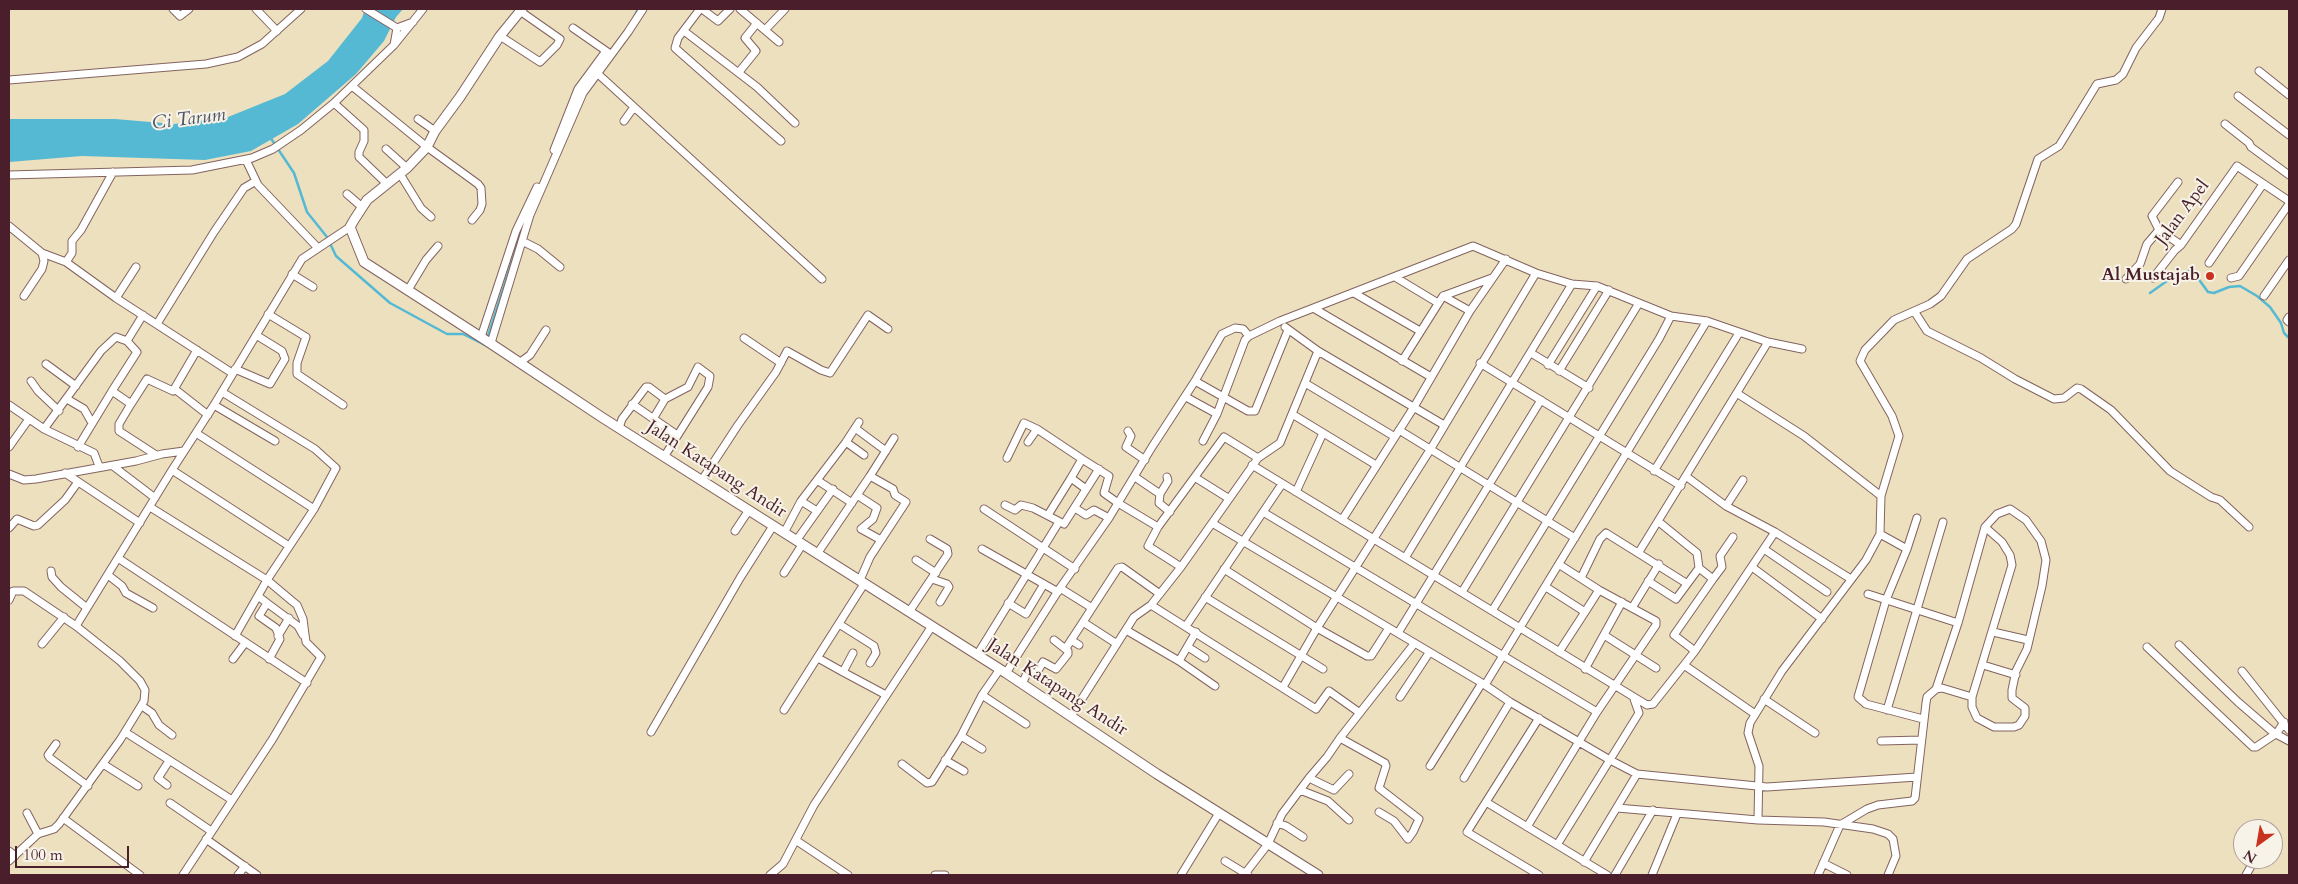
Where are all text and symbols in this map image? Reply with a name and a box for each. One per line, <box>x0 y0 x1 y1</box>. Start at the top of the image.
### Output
water label: Ci Tarum <box>151 104 227 136</box>
street label: Jalan Apel <box>2151 176 2215 250</box>
place label: Al Mustajab <box>2101 265 2200 287</box>
marker: Al Mustajab <box>2204 270 2216 282</box>
street label: Jalan Katapang Andir <box>642 417 790 523</box>
street label: Jalan Katapang Andir <box>983 635 1131 741</box>
north arrow <box>2233 819 2283 869</box>
scale bar <box>18 836 131 868</box>
text: 100 m <box>23 845 63 865</box>
text: N <box>2240 845 2261 868</box>

